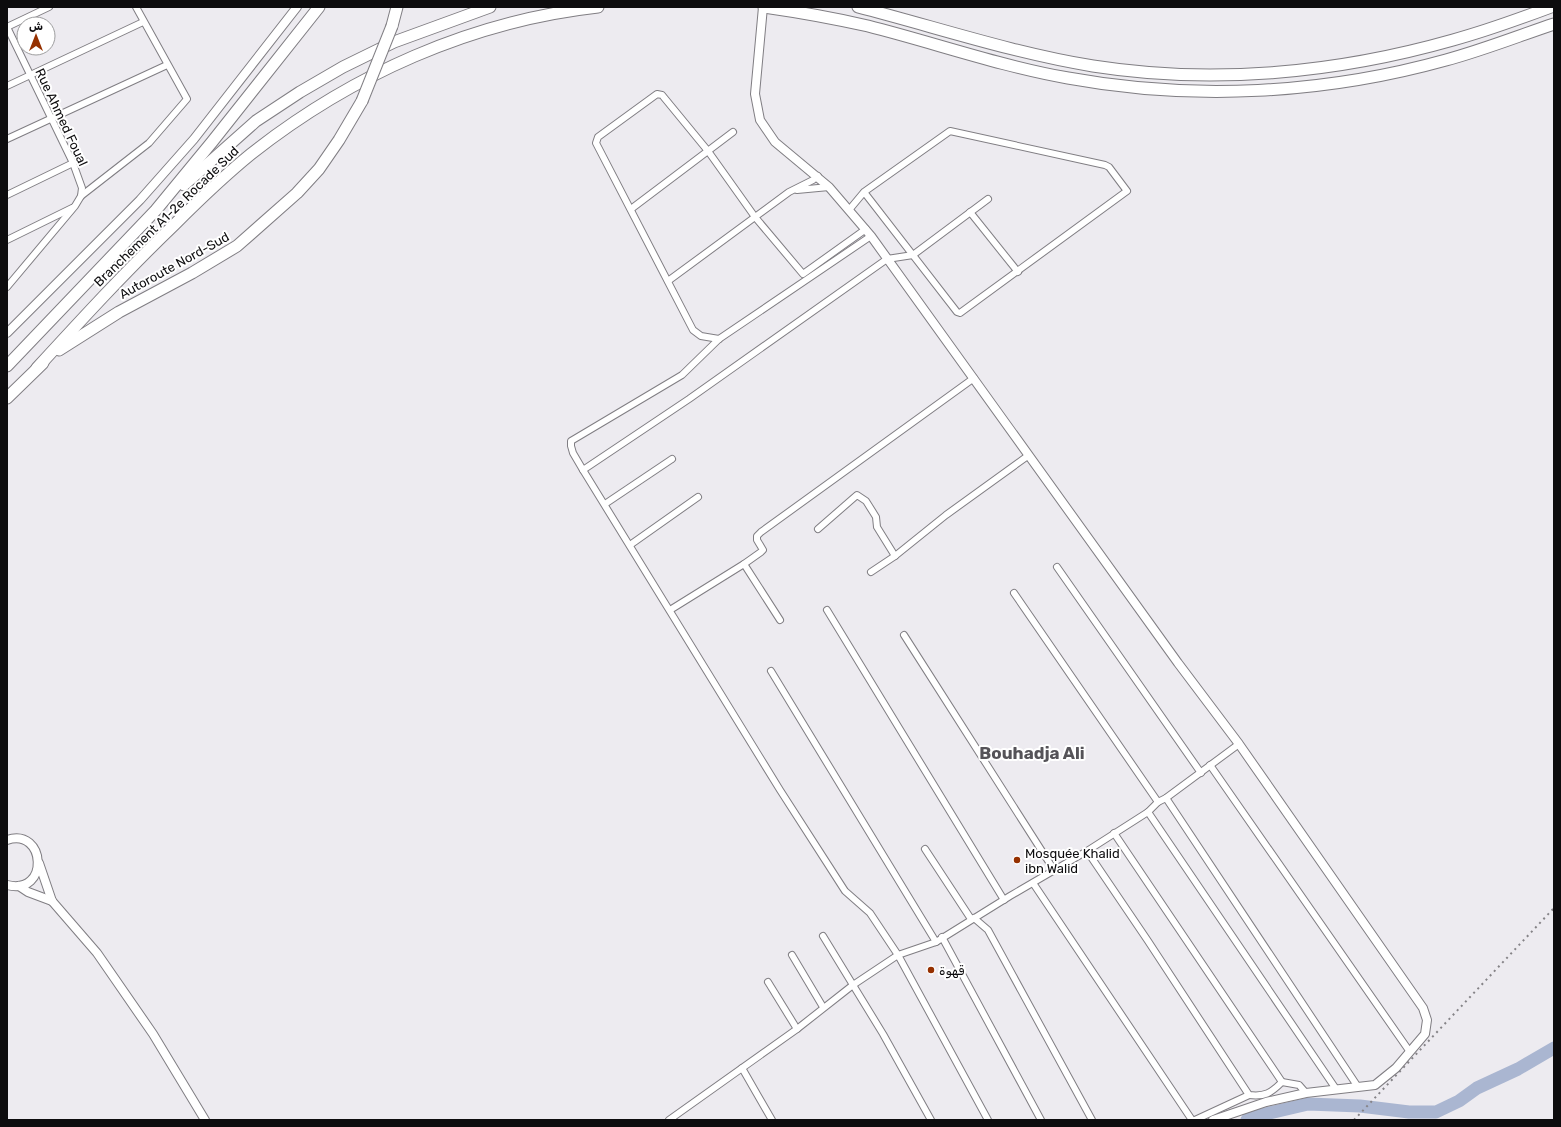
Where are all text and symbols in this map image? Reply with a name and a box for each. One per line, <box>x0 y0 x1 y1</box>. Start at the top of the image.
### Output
north arrow <box>16 16 56 56</box>
text: ش <box>29 20 43 33</box>
street label: Rue Ahmed Foual <box>32 66 91 168</box>
street label: Branchement A1-2e Rocade Sud <box>91 143 242 290</box>
street label: Autoroute Nord-Sud <box>117 229 232 302</box>
district label: Bouhadja Ali <box>979 743 1085 763</box>
place label: Mosquée Khalid ibn Walid <box>1025 846 1120 876</box>
marker: Mosquée Khalid ibn Walid <box>1012 855 1022 865</box>
place label: قهوة <box>939 963 964 979</box>
marker: قهوة <box>926 965 936 975</box>

